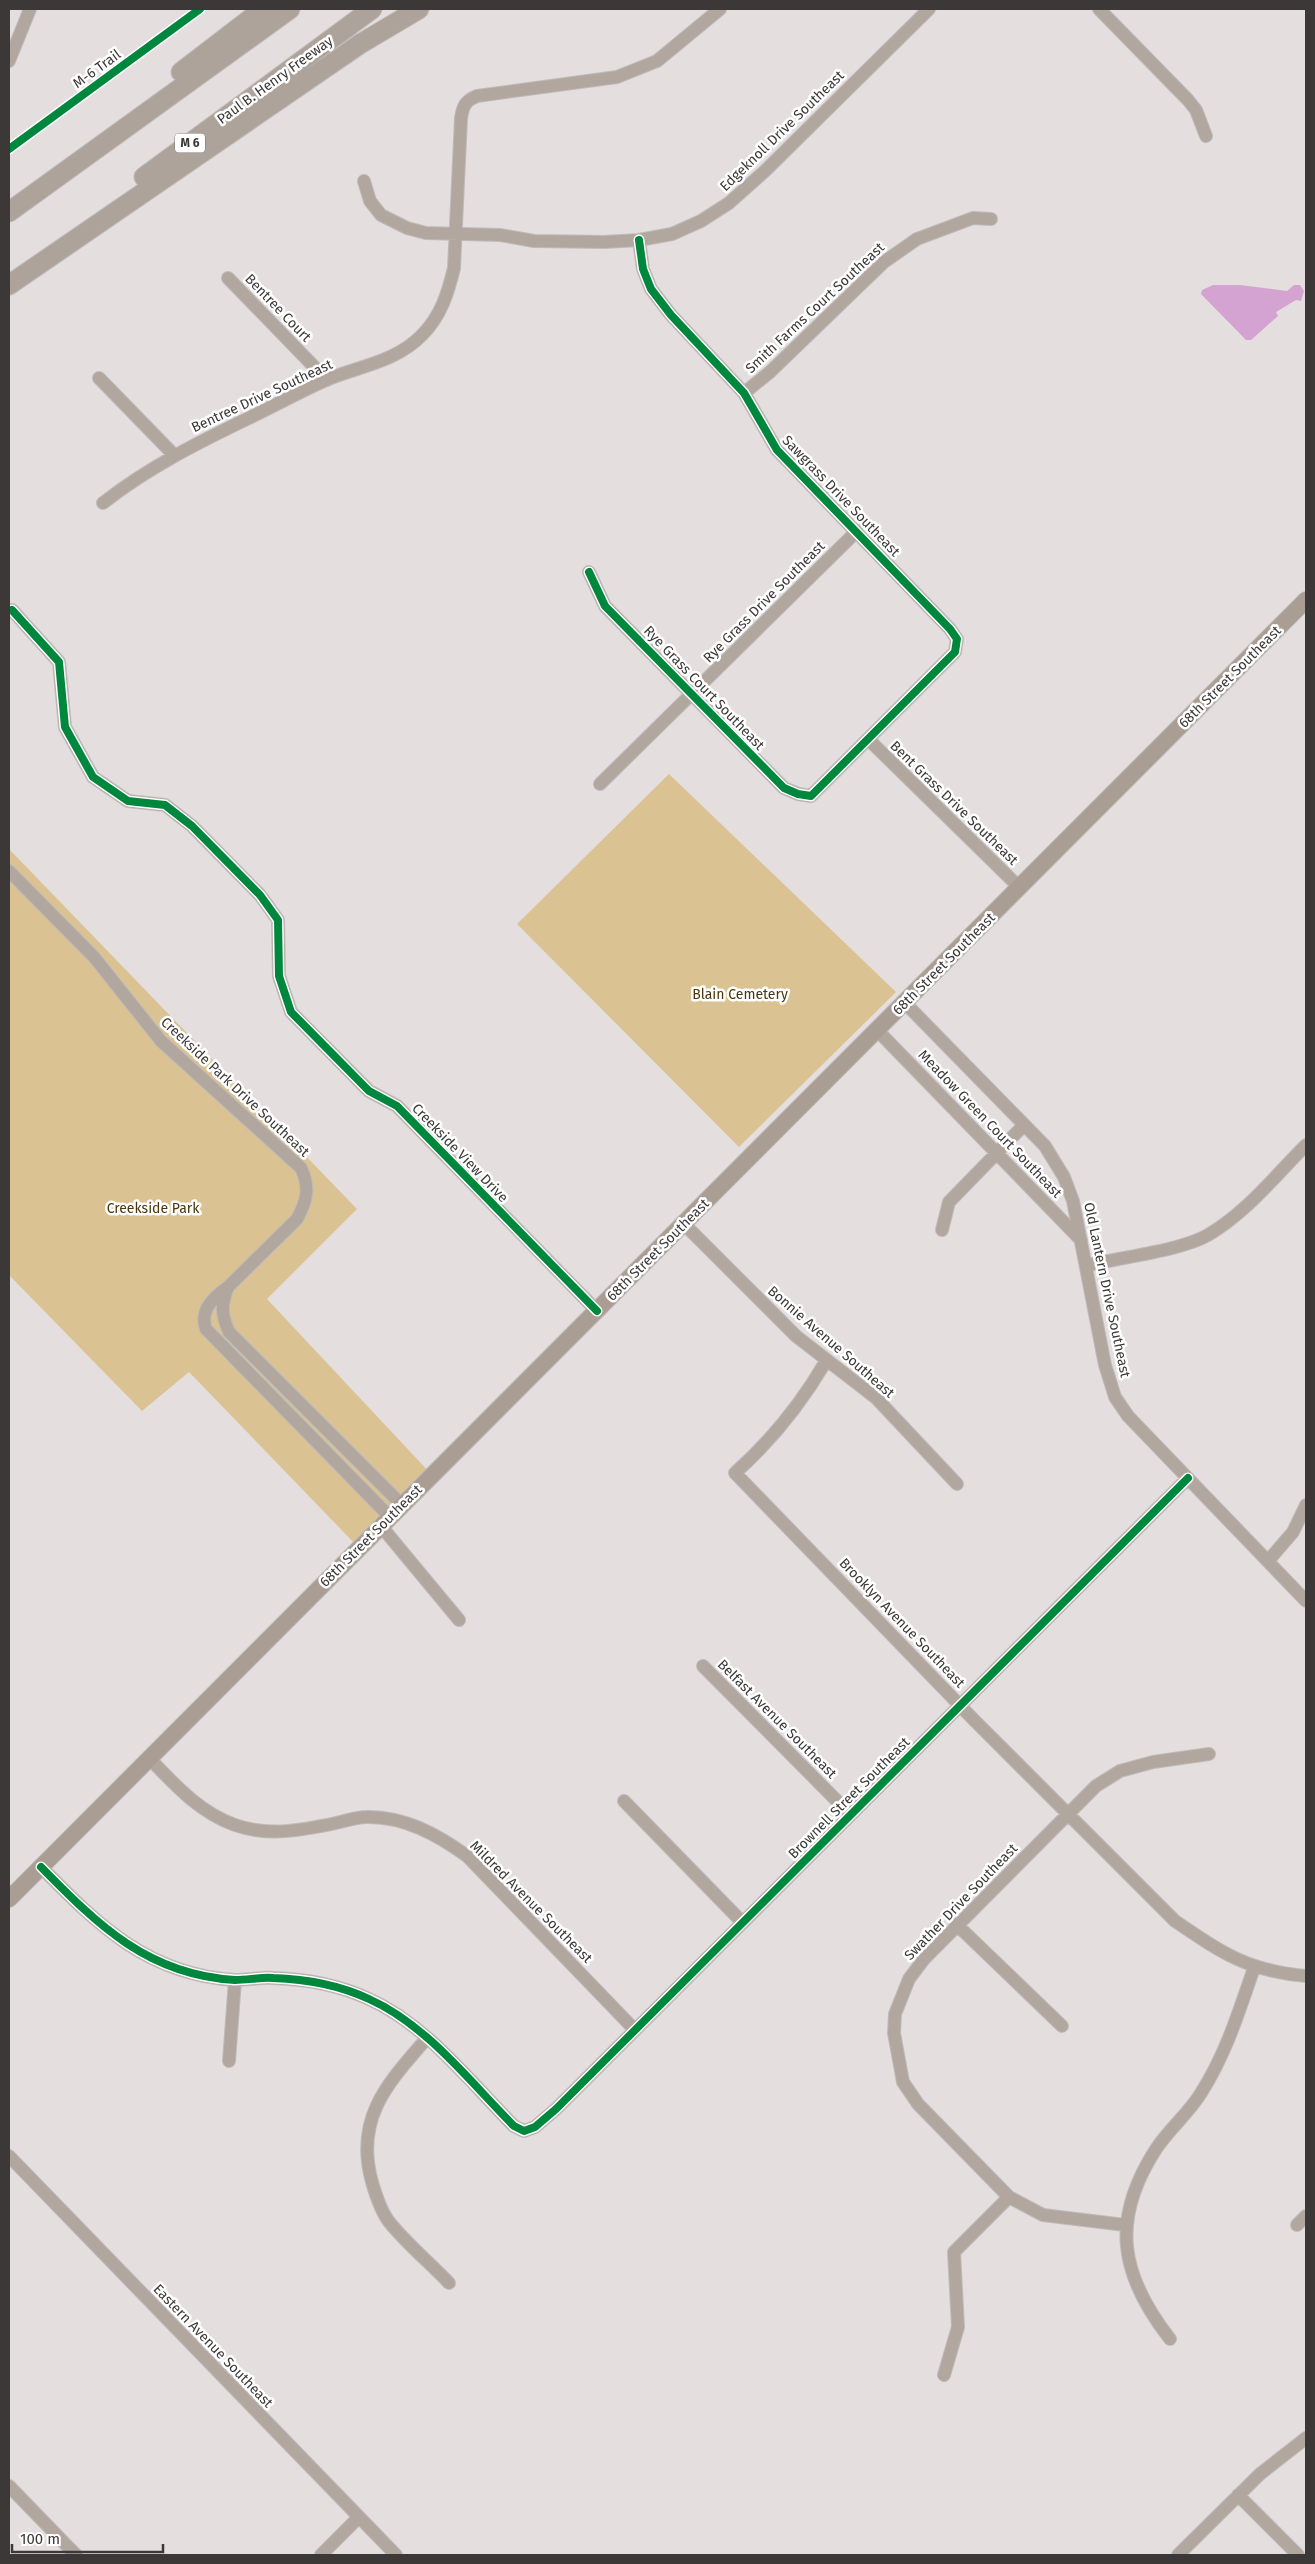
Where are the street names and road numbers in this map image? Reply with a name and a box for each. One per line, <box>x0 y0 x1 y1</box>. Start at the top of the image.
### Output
street label: Paul B. Henry Freeway <box>214 32 336 128</box>
street label: M-6 Trail <box>70 46 124 92</box>
street label: Edgeknoll Drive Southeast <box>716 67 848 195</box>
road number: M 6 <box>175 134 205 152</box>
street label: Smith Farms Court Southeast <box>742 239 889 377</box>
street label: Bentree Court <box>241 271 315 346</box>
street label: Bentree Drive Southeast <box>189 355 336 436</box>
street label: Sawgrass Drive Southeast <box>779 432 904 561</box>
street label: Rye Grass Drive Southeast <box>700 537 829 666</box>
street label: Rye Grass Court Southeast <box>640 622 769 754</box>
street label: 68th Street Southeast <box>1175 622 1285 732</box>
street label: Bent Grass Drive Southeast <box>886 737 1022 869</box>
street label: 68th Street Southeast <box>889 909 999 1019</box>
street label: Creekside Park Drive Southeast <box>157 1014 313 1161</box>
street label: Meadow Green Court Southeast <box>915 1046 1066 1202</box>
street label: Creekside View Drive <box>408 1100 512 1206</box>
street label: 68th Street Southeast <box>603 1195 713 1305</box>
street label: Old Lantern Drive Southeast <box>1080 1201 1134 1380</box>
street label: Bonnie Avenue Southeast <box>764 1282 899 1402</box>
street label: 68th Street Southeast <box>316 1481 426 1591</box>
street label: Brooklyn Avenue Southeast <box>836 1555 969 1692</box>
street label: Belfast Avenue Southeast <box>714 1656 841 1783</box>
street label: Brownell Street Southeast <box>785 1733 914 1862</box>
street label: Mildred Avenue Southeast <box>466 1837 596 1967</box>
street label: Swather Drive Southeast <box>901 1840 1022 1964</box>
street label: Eastern Avenue Southeast <box>150 2281 277 2412</box>

